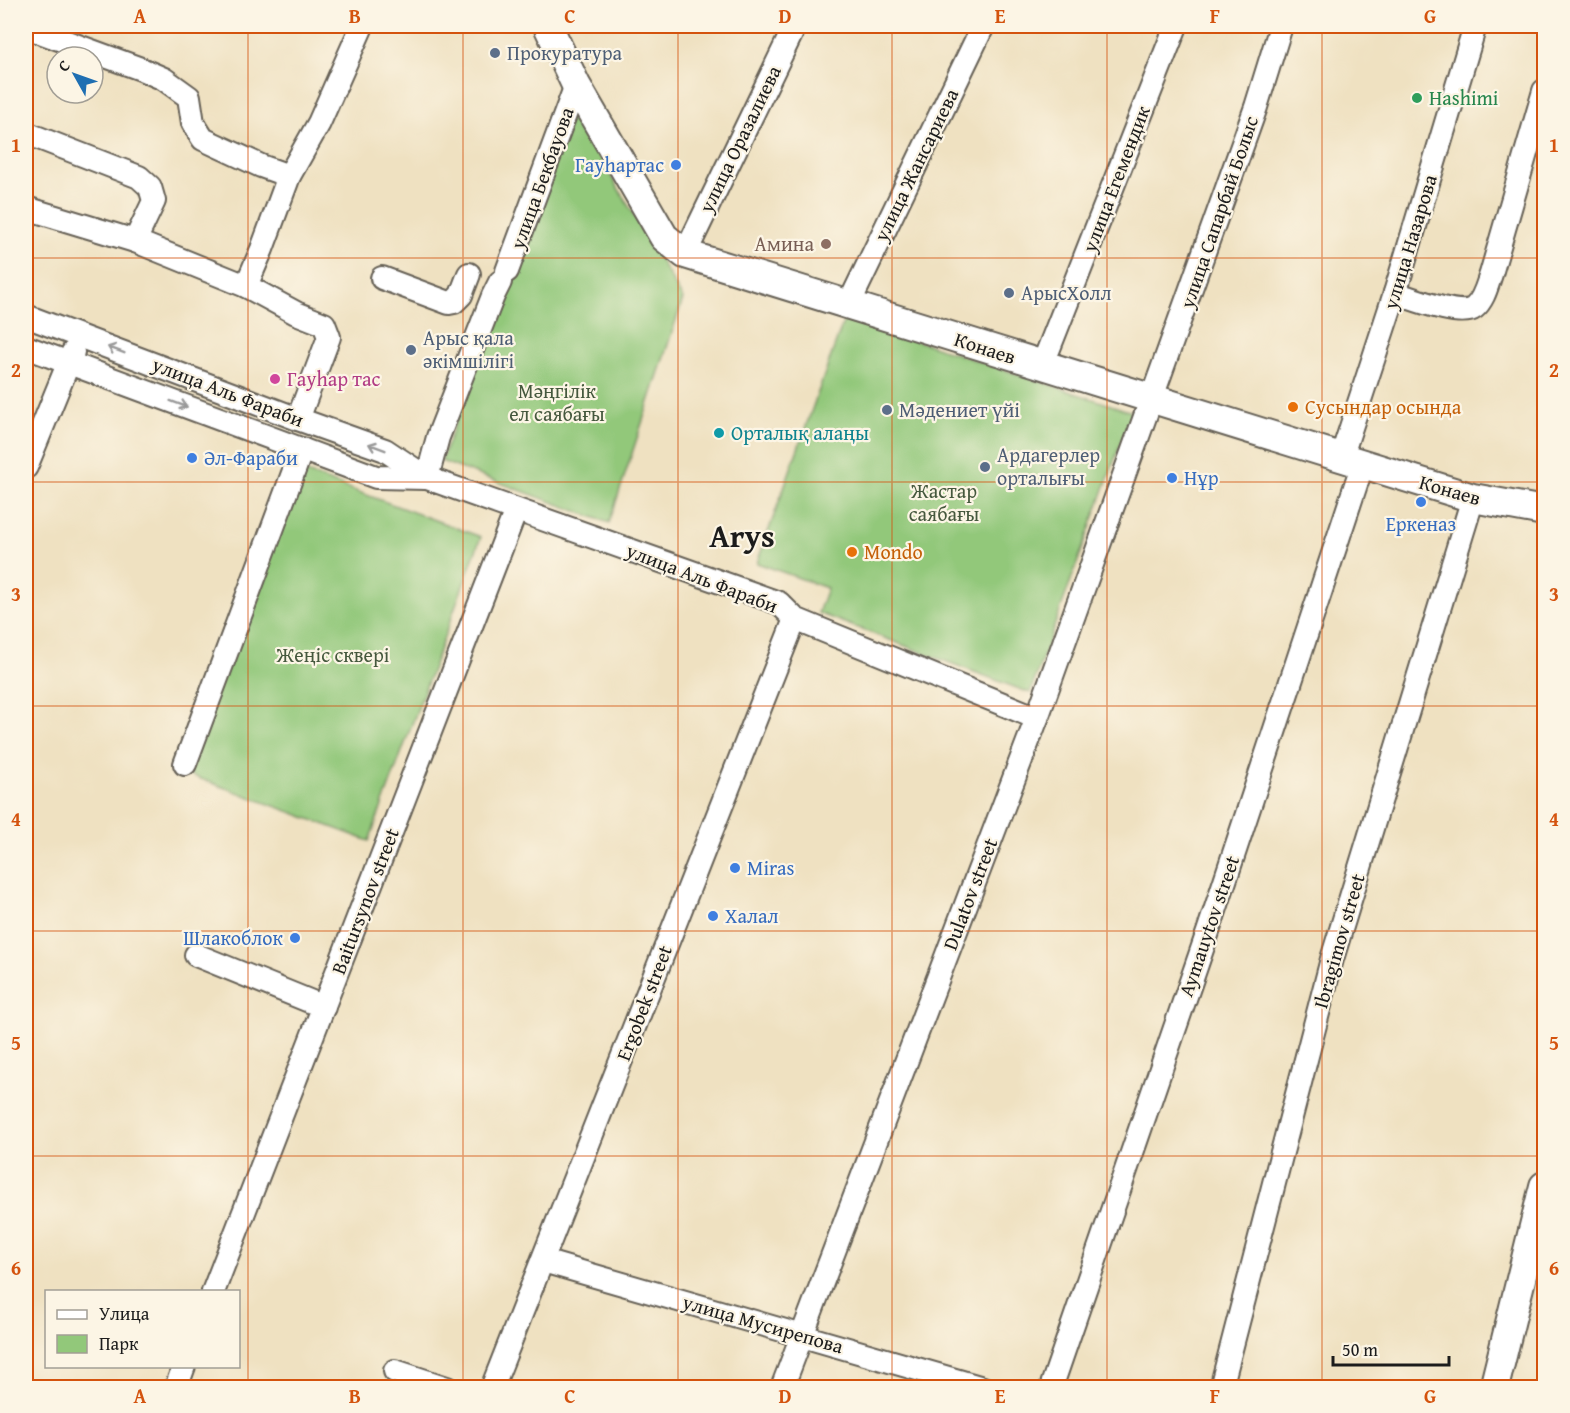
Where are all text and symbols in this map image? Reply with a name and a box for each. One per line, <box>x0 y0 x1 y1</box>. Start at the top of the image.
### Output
text: A <box>134 1 147 30</box>
text: B <box>349 1 361 30</box>
text: C <box>564 1 576 30</box>
text: D <box>778 1 792 30</box>
text: E <box>995 1 1006 30</box>
text: F <box>1210 1 1220 30</box>
text: G <box>1424 1 1436 30</box>
place label: Прокуратура <box>507 38 622 67</box>
north arrow <box>45 45 105 105</box>
marker: Прокуратура <box>488 46 502 60</box>
text: С <box>51 54 76 77</box>
street label: улица Оразалиева <box>691 60 788 218</box>
street label: улица Жансариева <box>865 83 965 247</box>
place label: Hashimi <box>1429 83 1499 112</box>
marker: Hashimi <box>1410 91 1424 105</box>
street label: улица Егемендик <box>1074 101 1157 257</box>
street label: улица Бекбауова <box>502 102 581 254</box>
street label: улица Cапарбай Болыс <box>1172 112 1265 313</box>
text: 1 <box>11 130 21 159</box>
text: 1 <box>1549 130 1559 159</box>
place label: Гауһартас <box>575 150 664 179</box>
marker: Гауһартас <box>669 158 683 172</box>
street label: улица Назарова <box>1375 170 1444 314</box>
place label: Амина <box>755 229 814 258</box>
marker: Амина <box>819 237 833 251</box>
place label: АрысХолл <box>1021 278 1111 307</box>
marker: АрысХолл <box>1002 286 1016 300</box>
place label: Арыс қала әкімшілігі <box>423 323 514 375</box>
street label: Конаев <box>951 324 1019 371</box>
marker: Арыс қала әкімшілігі <box>404 343 418 357</box>
one-way arrow <box>107 344 126 355</box>
street label: улица Аль Фараби <box>147 349 308 434</box>
text: 2 <box>11 355 21 384</box>
text: 2 <box>1549 355 1559 384</box>
place label: Гауһар тас <box>287 364 381 393</box>
marker: Гауһар тас <box>268 372 282 386</box>
park label: Мәңгілік ел саябағы <box>509 376 605 428</box>
place label: Сусындар осында <box>1305 392 1462 421</box>
place label: Mәдениет үйі <box>899 395 1020 424</box>
one-way arrow <box>169 400 187 411</box>
marker: Сусындар осында <box>1286 400 1300 414</box>
marker: Mәдениет үйі <box>880 403 894 417</box>
place label: Орталық алаңы <box>731 418 869 447</box>
marker: Орталық алаңы <box>712 426 726 440</box>
place label: Ардагерлер орталығы <box>997 440 1100 492</box>
one-way arrow <box>368 441 387 452</box>
place label: Әл-Фараби <box>204 443 298 472</box>
marker: Әл-Фараби <box>185 451 199 465</box>
marker: Ардагерлер орталығы <box>978 460 992 474</box>
place label: Нұр <box>1184 463 1219 492</box>
street label: Конаев <box>1416 467 1484 512</box>
marker: Нұр <box>1165 471 1179 485</box>
park label: Жастар саябағы <box>909 476 979 528</box>
marker: Еркеназ <box>1414 495 1428 509</box>
place label: Еркеназ <box>1386 509 1456 538</box>
district label: Arys <box>709 512 775 559</box>
street label: улица Аль Фараби <box>621 535 782 620</box>
place label: Mondo <box>864 537 923 566</box>
marker: Mondo <box>845 545 859 559</box>
text: 3 <box>11 579 21 608</box>
text: 3 <box>1549 579 1559 608</box>
park label: Жеңіс сквері <box>276 640 390 669</box>
text: 4 <box>11 804 21 833</box>
text: 4 <box>1549 804 1559 833</box>
street label: Baitursynov street <box>323 823 406 978</box>
street label: Dulatov street <box>935 834 1004 954</box>
street label: Aymauytov street <box>1171 851 1246 1000</box>
place label: Miras <box>747 853 795 882</box>
marker: Miras <box>728 861 742 875</box>
street label: Ibragimov street <box>1305 870 1372 1012</box>
place label: Халал <box>725 901 778 930</box>
marker: Халал <box>706 909 720 923</box>
place label: Шлакоблок <box>183 923 284 952</box>
marker: Шлакоблок <box>288 931 302 945</box>
street label: Ergobek street <box>608 941 679 1065</box>
text: 5 <box>11 1028 21 1057</box>
text: 5 <box>1549 1028 1559 1057</box>
text: 6 <box>11 1253 21 1282</box>
text: 6 <box>1549 1253 1559 1282</box>
street label: улица Мусирепова <box>678 1286 847 1360</box>
legend <box>45 1290 240 1368</box>
text: Улица <box>99 1300 150 1327</box>
scale bar <box>1333 1329 1448 1367</box>
text: Парк <box>99 1330 139 1357</box>
text: 50 m <box>1342 1336 1378 1363</box>
text: A <box>134 1381 147 1410</box>
text: B <box>349 1381 361 1410</box>
text: C <box>564 1381 576 1410</box>
text: D <box>778 1381 792 1410</box>
text: E <box>995 1381 1006 1410</box>
text: F <box>1210 1381 1220 1410</box>
text: G <box>1424 1381 1436 1410</box>

